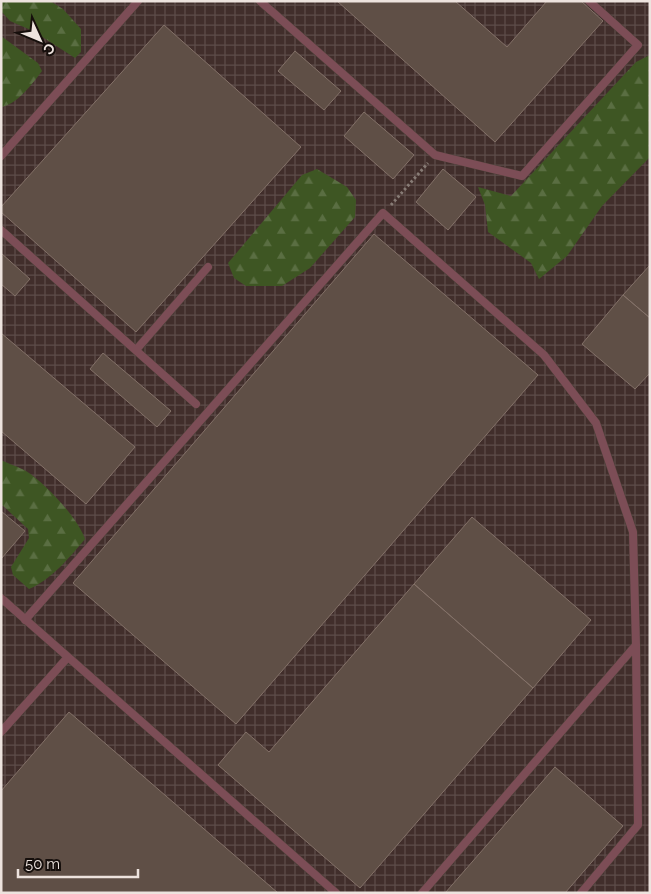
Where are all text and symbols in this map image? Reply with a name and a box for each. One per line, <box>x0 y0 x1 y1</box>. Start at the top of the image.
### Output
north arrow <box>15 15 65 65</box>
text: С <box>40 40 58 58</box>
scale bar <box>18 846 138 878</box>
text: 50 m <box>25 855 60 873</box>

